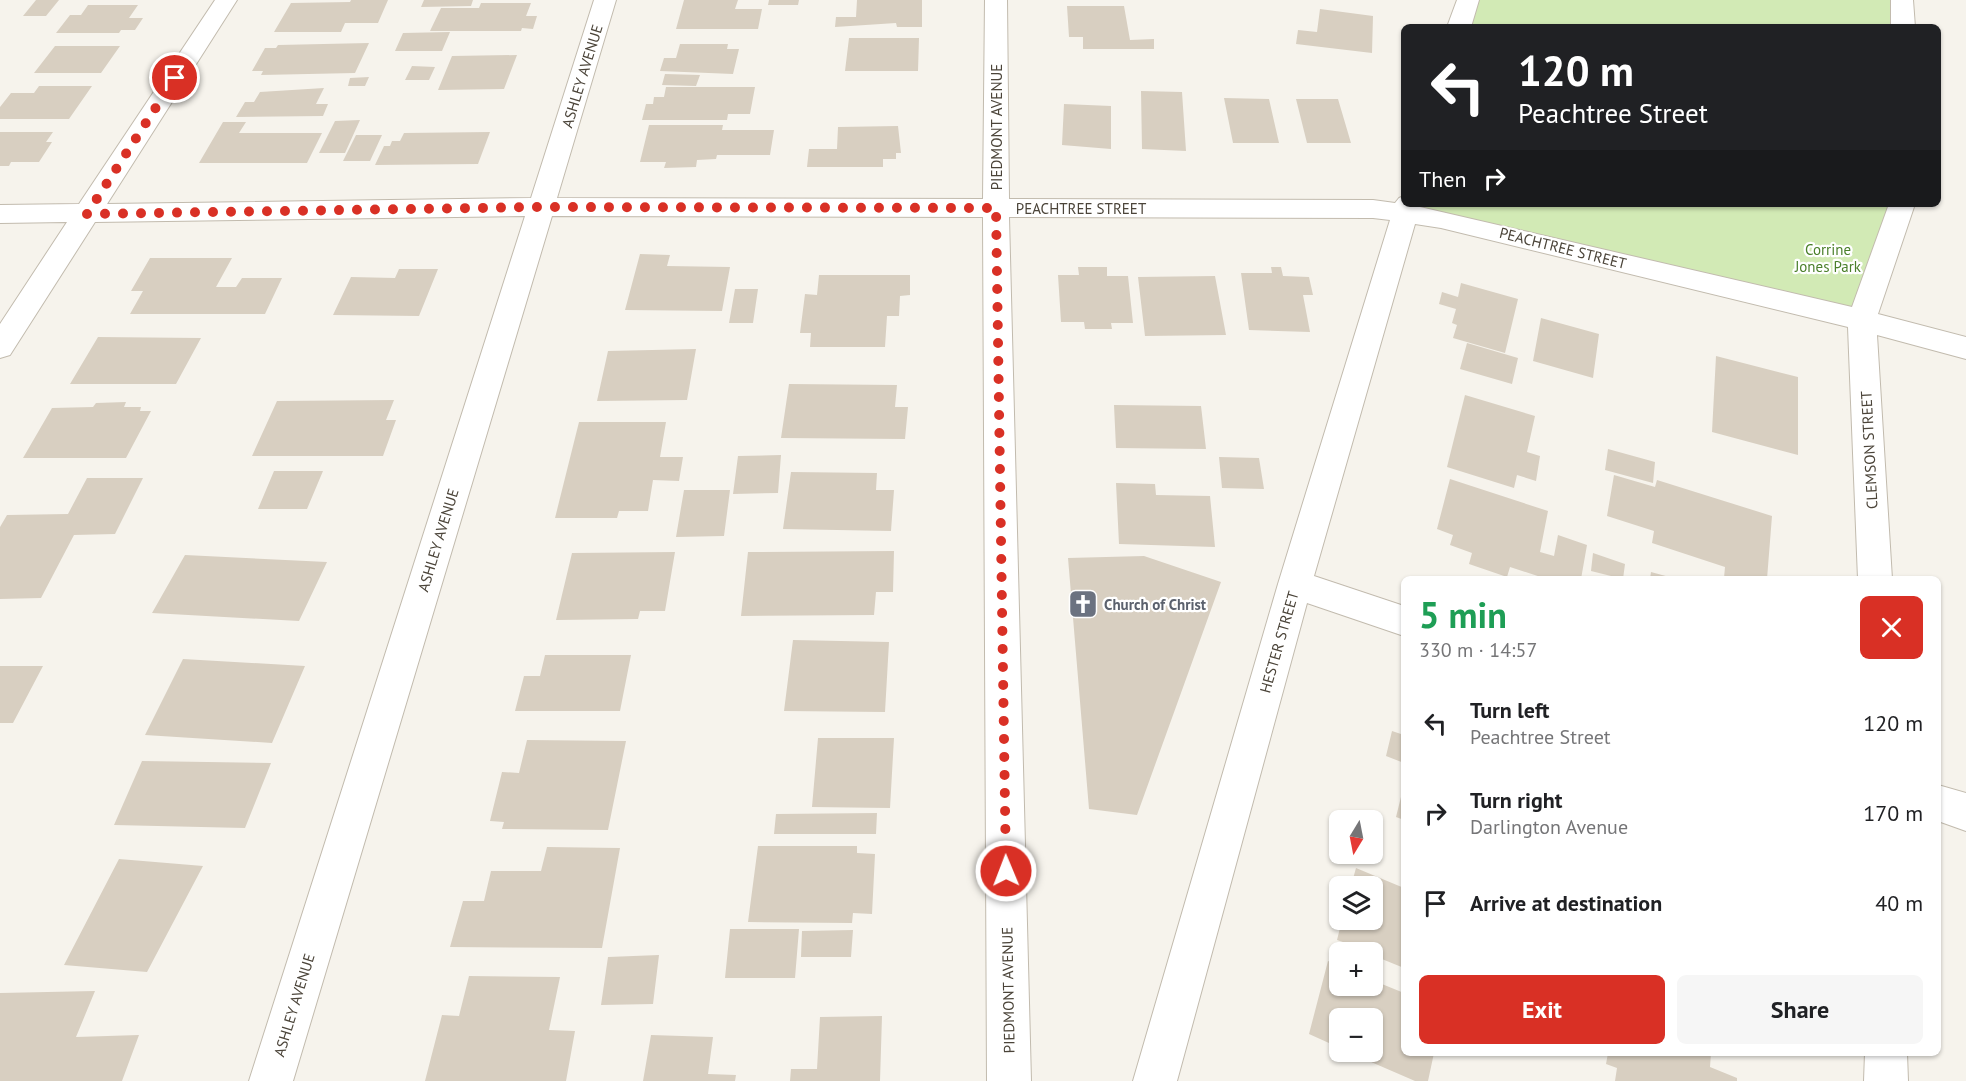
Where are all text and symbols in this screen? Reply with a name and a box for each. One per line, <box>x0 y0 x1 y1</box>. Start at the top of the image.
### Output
street label: ASHLEY AVENUE <box>557 22 607 130</box>
text: 120 m <box>1518 43 1634 98</box>
icon: left <box>1419 48 1497 126</box>
pin <box>149 52 200 103</box>
icon: arrive <box>158 61 191 94</box>
street label: PIEDMONT AVENUE <box>987 64 1006 190</box>
text: Peachtree Street <box>1518 96 1708 130</box>
icon: right <box>1478 162 1511 195</box>
text: Then <box>1419 165 1466 193</box>
street label: PEACHTREE STREET <box>1016 199 1147 218</box>
street label: PEACHTREE STREET <box>1497 223 1629 273</box>
park label: Corrine Jones Park <box>1794 240 1862 276</box>
street label: CLEMSON STREET <box>1856 390 1882 510</box>
street label: ASHLEY AVENUE <box>413 486 463 594</box>
church icon: Church of Christ <box>1067 588 1099 620</box>
street label: HESTER STREET <box>1255 588 1303 695</box>
text: 5 min <box>1419 591 1507 638</box>
place label: Church of Christ <box>1104 595 1207 614</box>
button: close <box>1860 596 1923 659</box>
text: 330 m · 14:57 <box>1419 637 1537 663</box>
text: Turn left <box>1470 696 1550 724</box>
icon: left <box>1419 707 1452 740</box>
text: 120 m <box>1863 709 1923 737</box>
text: Peachtree Street <box>1470 724 1611 750</box>
text: Turn right <box>1470 786 1562 814</box>
icon: right <box>1419 797 1452 830</box>
text: 170 m <box>1863 799 1923 827</box>
north arrow <box>1329 810 1383 864</box>
map controls <box>1329 810 1383 1062</box>
text: Darlington Avenue <box>1470 814 1628 840</box>
position arrow <box>974 839 1038 903</box>
button: layers <box>1329 876 1383 930</box>
icon: arrive <box>1419 887 1452 920</box>
text: Arrive at destination <box>1470 889 1662 917</box>
text: 40 m <box>1875 889 1923 917</box>
street label: PIEDMONT AVENUE <box>997 927 1019 1053</box>
button: + <box>1329 942 1383 996</box>
street label: ASHLEY AVENUE <box>269 951 319 1059</box>
button: Exit <box>1419 975 1665 1044</box>
button: Share <box>1677 975 1923 1044</box>
button: − <box>1329 1008 1383 1062</box>

